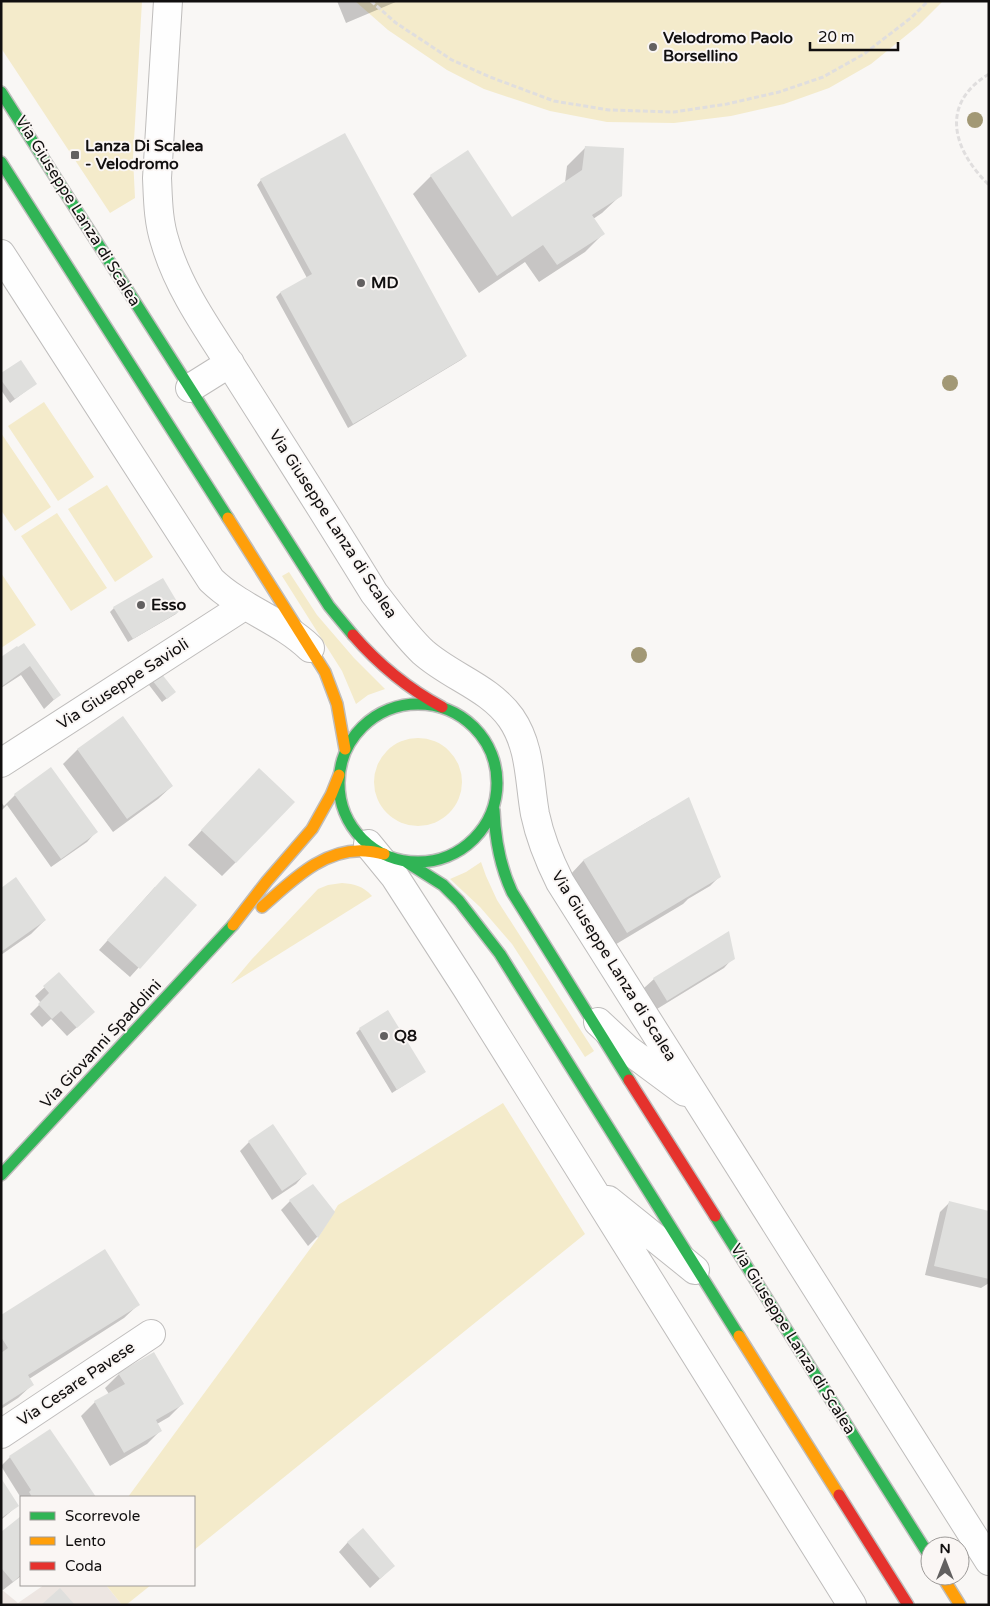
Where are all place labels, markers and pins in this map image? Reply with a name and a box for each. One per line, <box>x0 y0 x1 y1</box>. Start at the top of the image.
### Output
place label: Velodromo Paolo Borsellino <box>663 28 793 66</box>
marker: Velodromo Paolo Borsellino <box>647 41 659 53</box>
place label: Lanza Di Scalea - Velodromo <box>85 136 203 174</box>
marker: Lanza Di Scalea - Velodromo <box>69 149 81 161</box>
place label: MD <box>371 273 398 293</box>
marker: MD <box>355 277 367 289</box>
place label: Esso <box>151 595 186 615</box>
marker: Esso <box>135 599 147 611</box>
place label: Q8 <box>394 1026 417 1046</box>
marker: Q8 <box>378 1030 390 1042</box>

